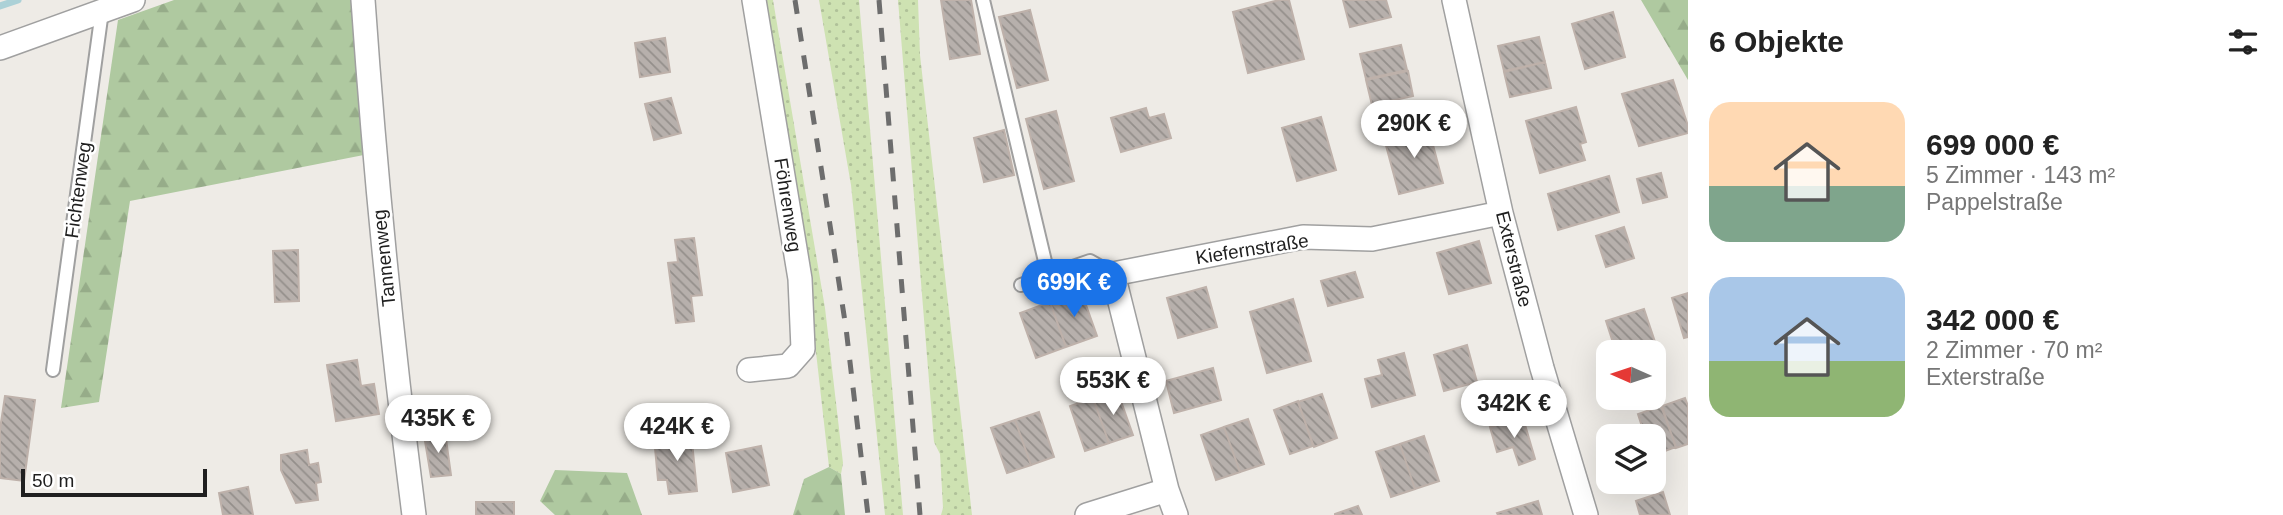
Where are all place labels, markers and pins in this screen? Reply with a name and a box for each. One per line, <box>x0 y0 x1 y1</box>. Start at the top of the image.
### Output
pin: 290K € <box>1357 100 1471 160</box>
pin: 699K € <box>1017 260 1131 319</box>
pin: 553K € <box>1056 358 1170 417</box>
pin: 342K € <box>1457 380 1571 440</box>
pin: 435K € <box>381 396 495 455</box>
pin: 424K € <box>620 404 734 463</box>

